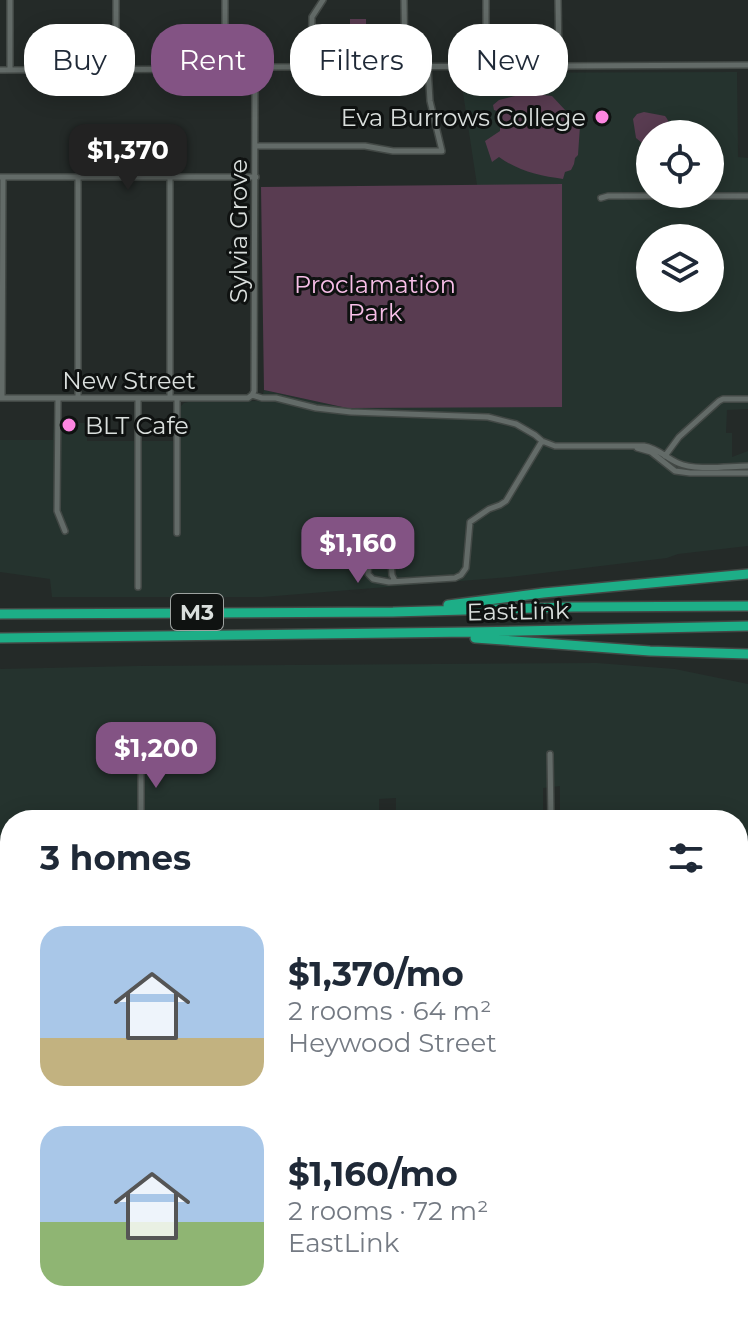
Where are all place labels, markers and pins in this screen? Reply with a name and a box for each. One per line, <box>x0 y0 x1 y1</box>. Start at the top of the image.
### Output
place label: Eva Burrows College <box>341 103 586 132</box>
marker: Eva Burrows College <box>593 108 611 126</box>
pin: $1,370 <box>63 124 193 192</box>
place label: BLT Cafe <box>85 411 189 440</box>
marker: BLT Cafe <box>60 416 78 434</box>
pin: $1,160 <box>293 517 423 585</box>
pin: $1,200 <box>91 722 221 790</box>

